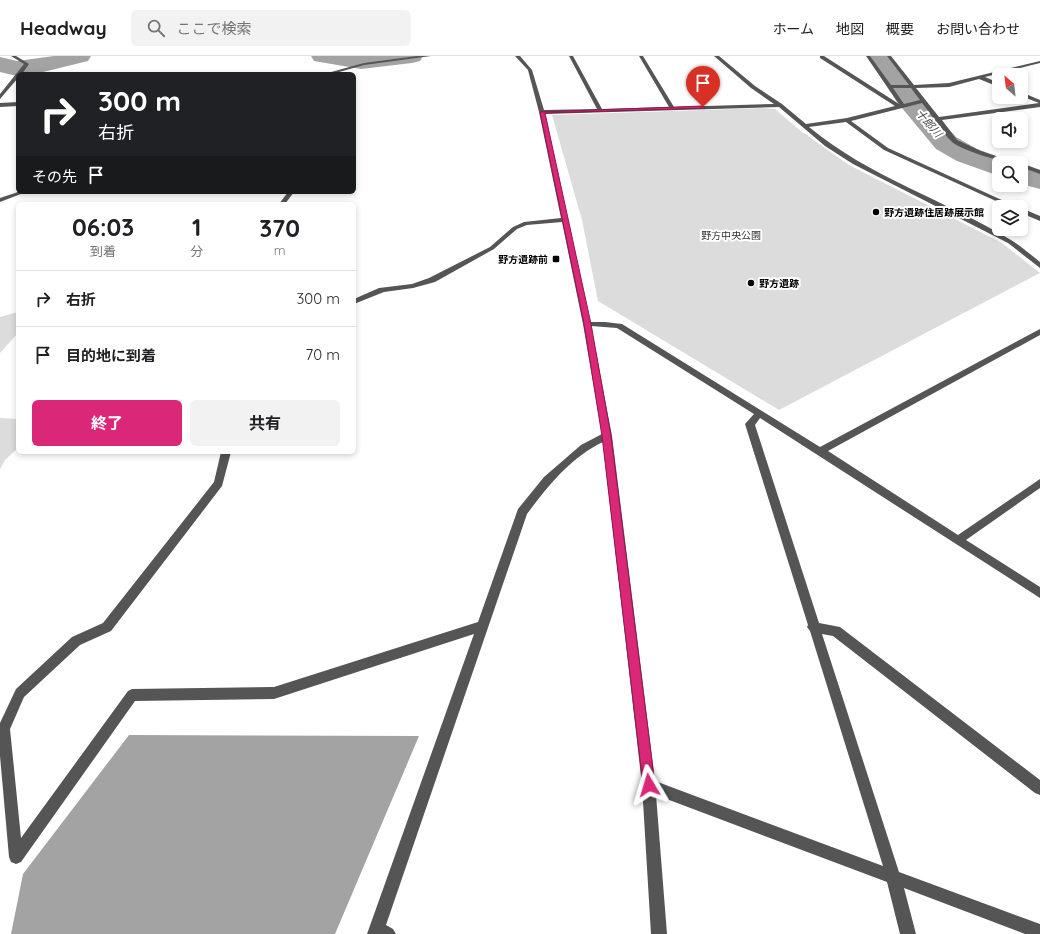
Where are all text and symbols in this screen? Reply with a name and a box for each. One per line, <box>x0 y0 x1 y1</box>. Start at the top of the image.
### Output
search box <box>131 10 411 46</box>
text: Headway <box>20 16 107 40</box>
icon: search <box>145 17 167 39</box>
text: ここで検索 <box>177 19 252 38</box>
text: ホーム <box>772 20 814 38</box>
text: 地図 <box>836 20 864 38</box>
text: 概要 <box>886 20 914 38</box>
text: お問い合わせ <box>936 20 1020 38</box>
pin <box>686 66 720 107</box>
north arrow <box>992 68 1028 104</box>
map controls <box>992 68 1028 236</box>
icon: arrive <box>692 72 714 94</box>
text: 300 m <box>98 83 181 118</box>
icon: right <box>32 88 84 140</box>
water label: 十郎川 <box>913 106 946 141</box>
button: sound <box>992 112 1028 148</box>
text: 右折 <box>98 121 134 144</box>
button: search <box>992 156 1028 192</box>
icon: arrive <box>85 164 107 186</box>
text: その先 <box>32 167 77 186</box>
button: layers <box>992 200 1028 236</box>
place label: 野方遺跡住居跡展示館 <box>884 206 984 219</box>
marker: 野方遺跡住居跡展示館 <box>871 207 881 217</box>
text: 06:03 <box>72 212 134 242</box>
text: 1 <box>192 212 201 242</box>
text: 370 <box>259 213 300 243</box>
park label: 野方中央公園 <box>701 229 761 242</box>
text: m <box>274 242 285 258</box>
text: 到着 <box>90 243 116 259</box>
text: 分 <box>190 243 203 259</box>
place label: 野方遺跡前 <box>498 253 548 266</box>
marker: 野方遺跡前 <box>551 254 561 264</box>
place label: 野方遺跡 <box>759 277 799 290</box>
marker: 野方遺跡 <box>746 278 756 288</box>
icon: right <box>32 288 54 310</box>
text: 300 m <box>297 289 340 308</box>
text: 右折 <box>66 290 96 309</box>
icon: arrive <box>32 344 54 366</box>
text: 70 m <box>306 345 340 364</box>
text: 目的地に到着 <box>66 346 156 365</box>
button: 終了 <box>32 400 182 446</box>
button: 共有 <box>190 400 340 446</box>
position arrow <box>628 764 670 806</box>

